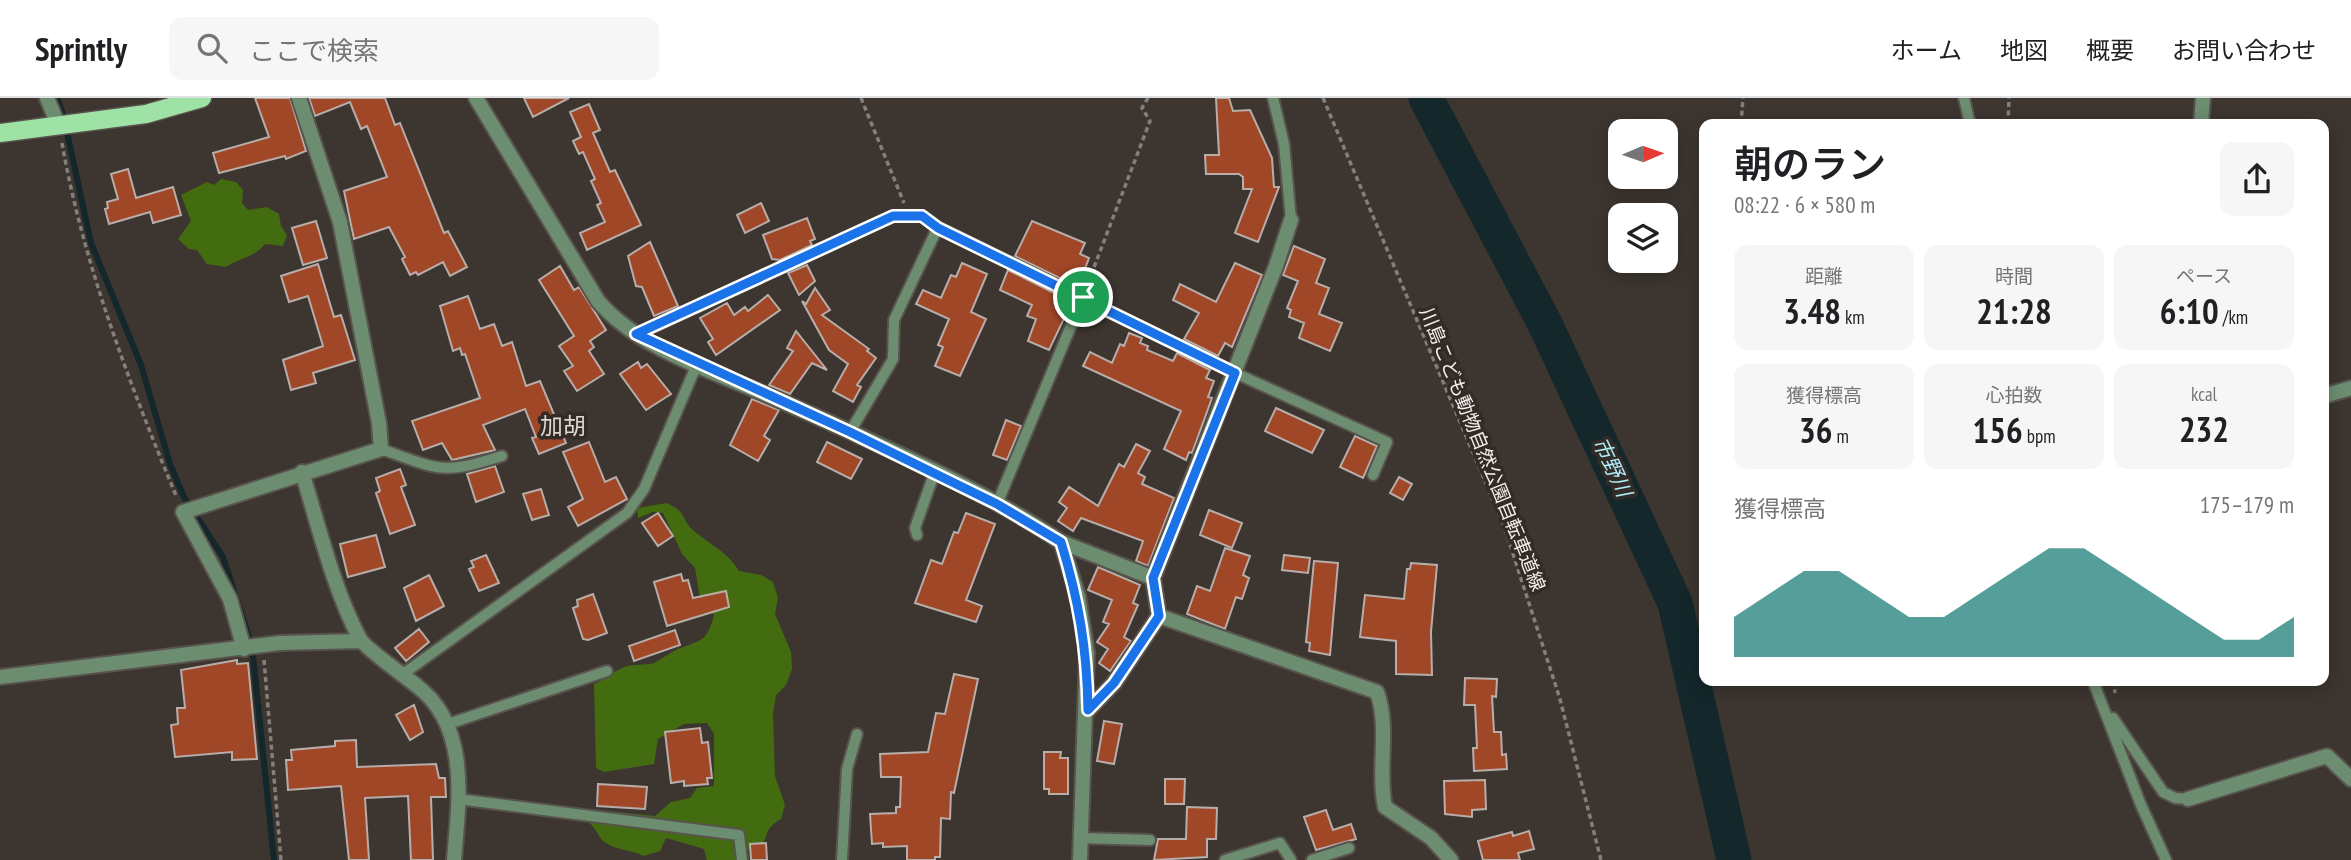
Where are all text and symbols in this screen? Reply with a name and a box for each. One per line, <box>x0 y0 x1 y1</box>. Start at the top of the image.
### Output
search box <box>169 17 659 80</box>
text: Sprintly <box>35 27 127 70</box>
icon: search <box>193 29 231 67</box>
text: ここで検索 <box>249 34 379 67</box>
text: ホーム <box>1891 35 1962 66</box>
text: 地図 <box>2000 35 2048 66</box>
text: 概要 <box>2086 35 2134 66</box>
text: お問い合わせ <box>2172 35 2316 66</box>
north arrow <box>1608 119 1678 189</box>
map controls <box>1608 119 1678 273</box>
text: 朝のラン <box>1734 139 1886 188</box>
button: share <box>2220 142 2294 216</box>
text: 08:22 · 6 × 580 m <box>1734 190 1875 219</box>
button: layers <box>1608 203 1678 273</box>
text: 距離 <box>1805 264 1843 288</box>
text: 時間 <box>1995 264 2033 288</box>
text: ペース <box>2176 264 2232 288</box>
pin <box>1053 267 1113 327</box>
icon: arrive <box>1064 278 1102 316</box>
text: 3.48 <box>1783 288 1841 334</box>
text: 21:28 <box>1976 288 2052 334</box>
text: 6:10 <box>2160 288 2219 334</box>
street label: 川島こども動物自然公園自転車道線 <box>1415 304 1551 594</box>
text: km <box>1841 305 1865 329</box>
text: /km <box>2219 305 2248 329</box>
text: kcal <box>2191 382 2217 406</box>
text: 獲得標高 <box>1786 383 1862 407</box>
text: 心拍数 <box>1985 383 2043 407</box>
text: 232 <box>2179 406 2229 452</box>
text: 36 <box>1799 407 1833 453</box>
text: 156 <box>1972 407 2023 453</box>
district label: 加胡 <box>540 411 586 440</box>
text: m <box>1833 424 1849 448</box>
text: bpm <box>2023 424 2056 448</box>
water label: 市野川 <box>1587 433 1639 503</box>
text: 175–179 m <box>2200 490 2294 519</box>
text: 獲得標高 <box>1734 494 1826 523</box>

